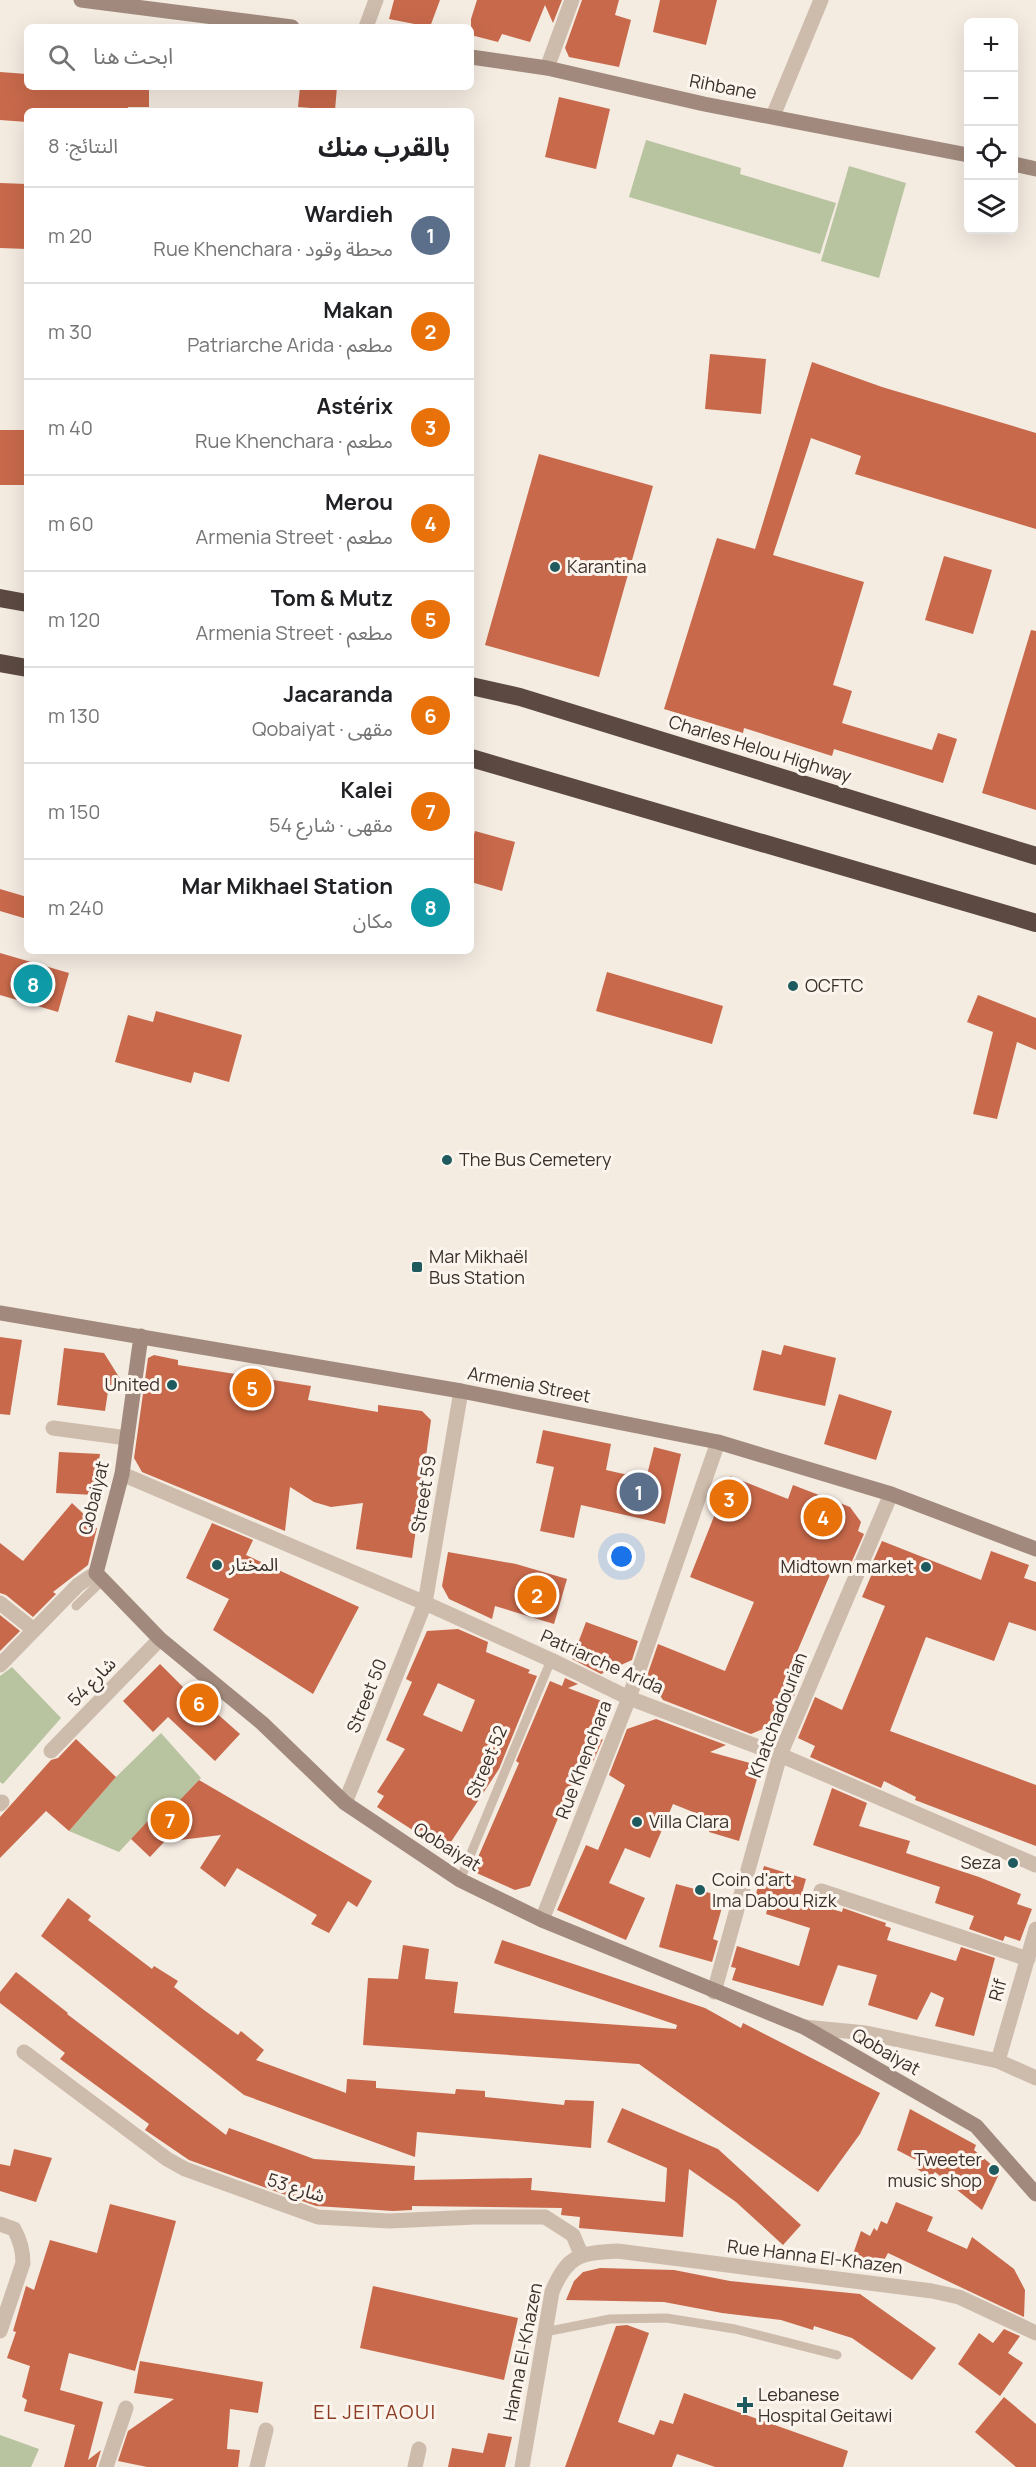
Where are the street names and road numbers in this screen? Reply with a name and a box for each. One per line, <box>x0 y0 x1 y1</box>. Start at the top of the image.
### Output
street label: Rihbane <box>687 68 759 104</box>
street label: Charles Helou Highway <box>666 709 855 787</box>
street label: Armenia Street <box>466 1360 593 1408</box>
street label: Street 59 <box>405 1453 441 1534</box>
street label: Qobaiyat <box>72 1459 114 1537</box>
street label: Patriarche Arida <box>537 1623 668 1699</box>
street label: Khatchadourian <box>742 1649 812 1781</box>
street label: شارع 54 <box>62 1651 123 1713</box>
street label: Street 50 <box>340 1655 392 1736</box>
street label: Rue Khenchara <box>549 1697 617 1822</box>
street label: Street 52 <box>460 1722 512 1802</box>
street label: Qobaiyat <box>409 1816 486 1876</box>
street label: Rif <box>982 1975 1012 2004</box>
street label: Qobaiyat <box>848 2022 925 2080</box>
street label: شارع 53 <box>264 2167 328 2210</box>
street label: Rue Hanna El-Khazen <box>726 2233 904 2279</box>
street label: Hanna El-Khazen <box>497 2281 547 2423</box>

